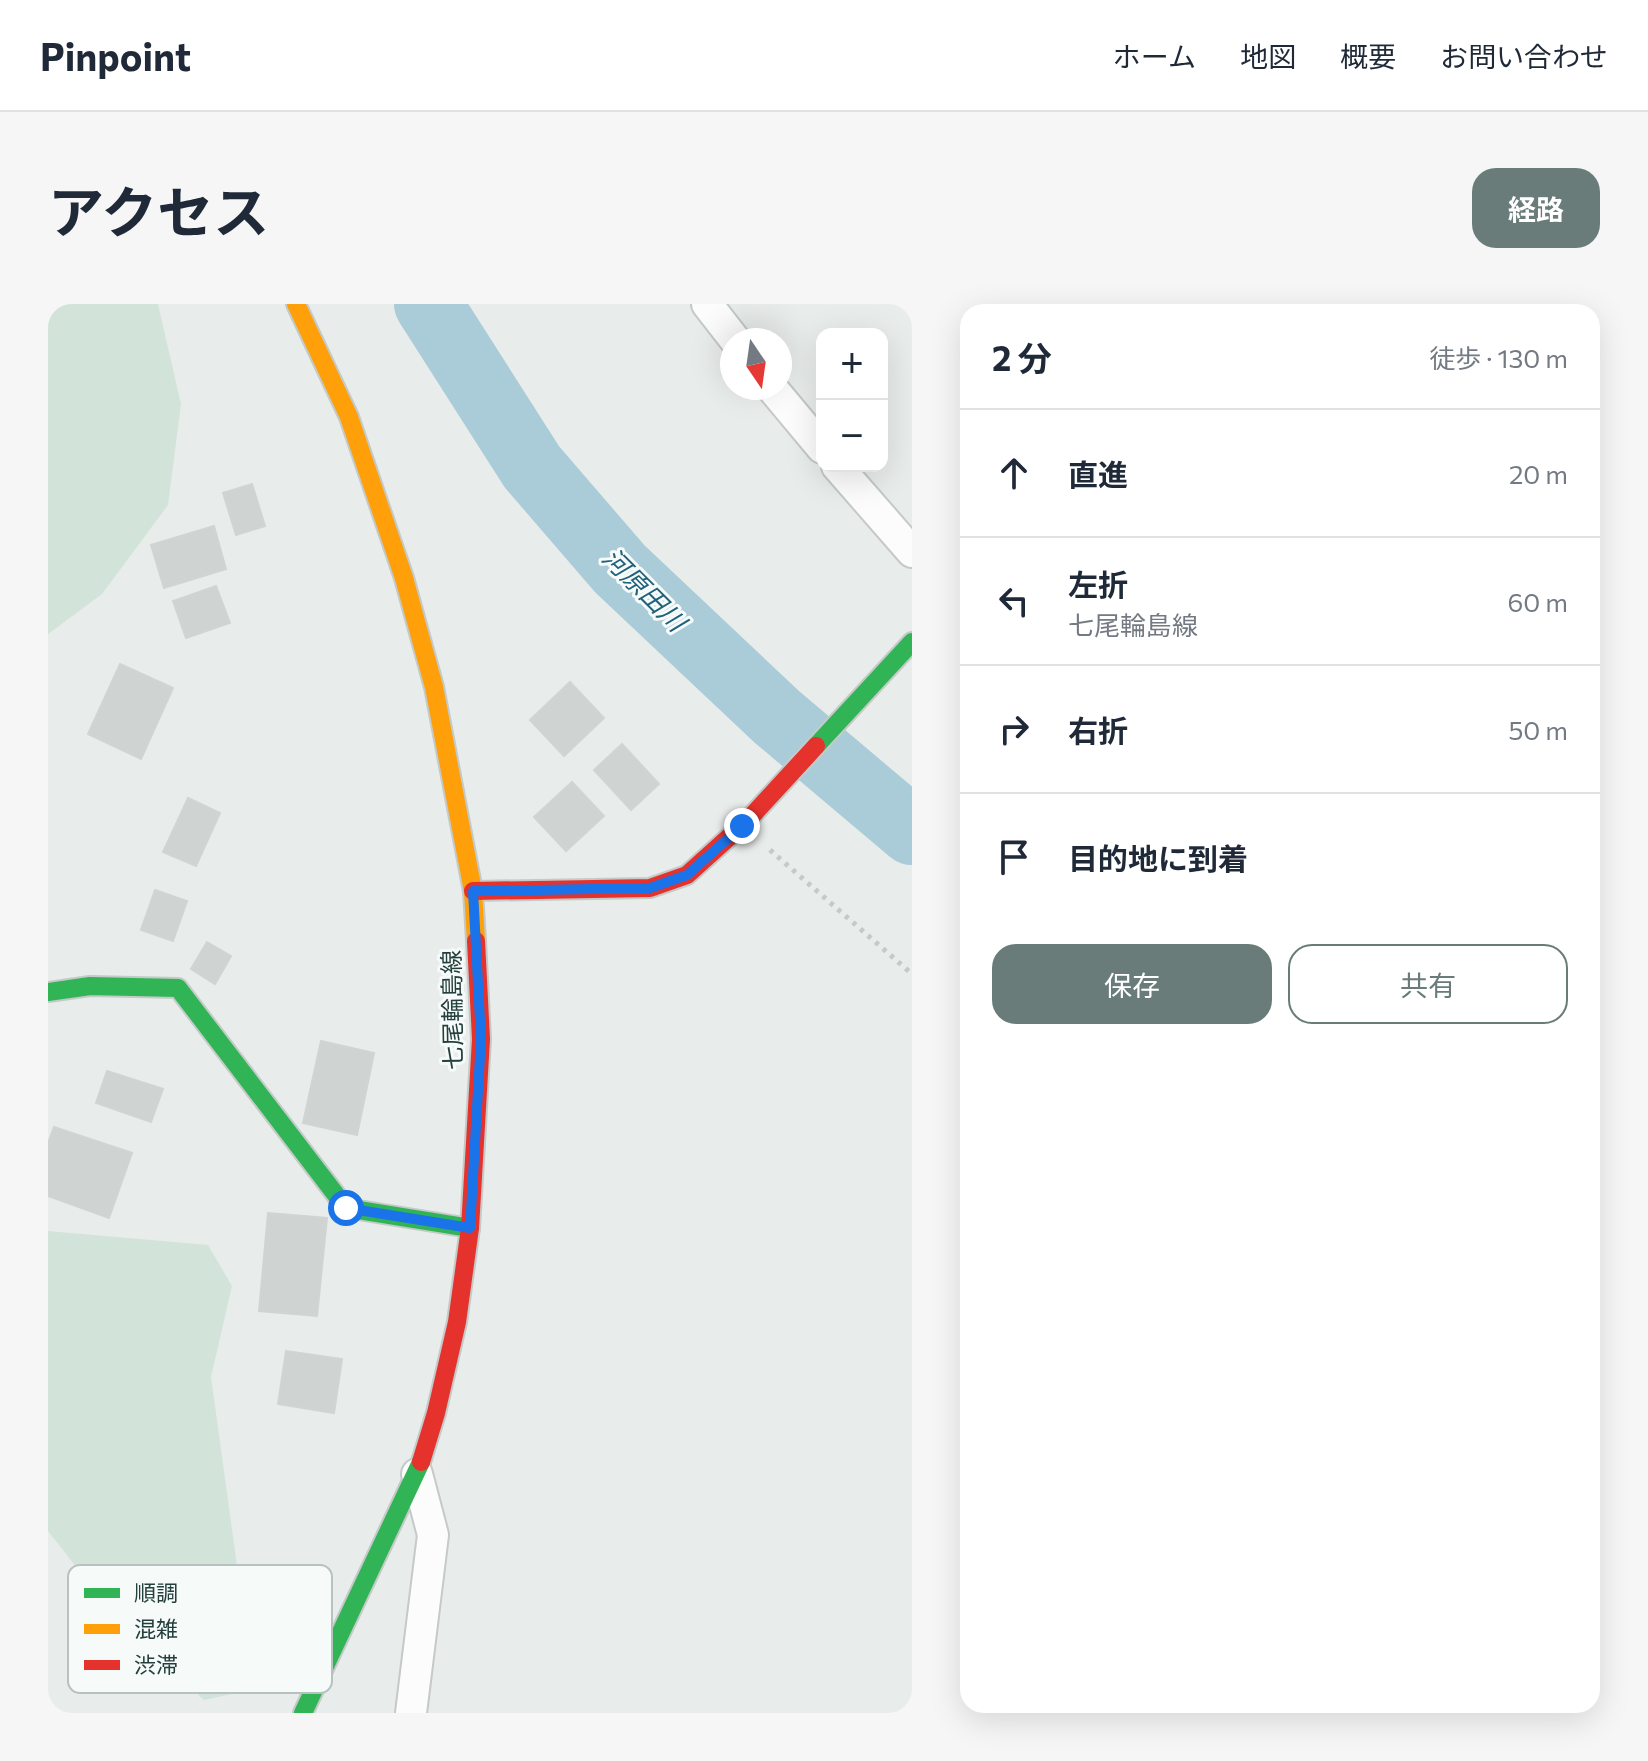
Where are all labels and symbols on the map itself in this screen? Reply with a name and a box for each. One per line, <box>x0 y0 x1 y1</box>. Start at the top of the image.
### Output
north arrow <box>720 328 792 400</box>
water label: 河原田川 <box>597 541 695 639</box>
route end <box>724 808 760 844</box>
street label: 七尾輪島線 <box>436 950 467 1070</box>
route start <box>328 1190 364 1226</box>
legend <box>68 1565 332 1693</box>
text: 順調 <box>134 1579 178 1606</box>
text: 混雑 <box>134 1615 178 1642</box>
text: 渋滞 <box>134 1651 178 1678</box>

